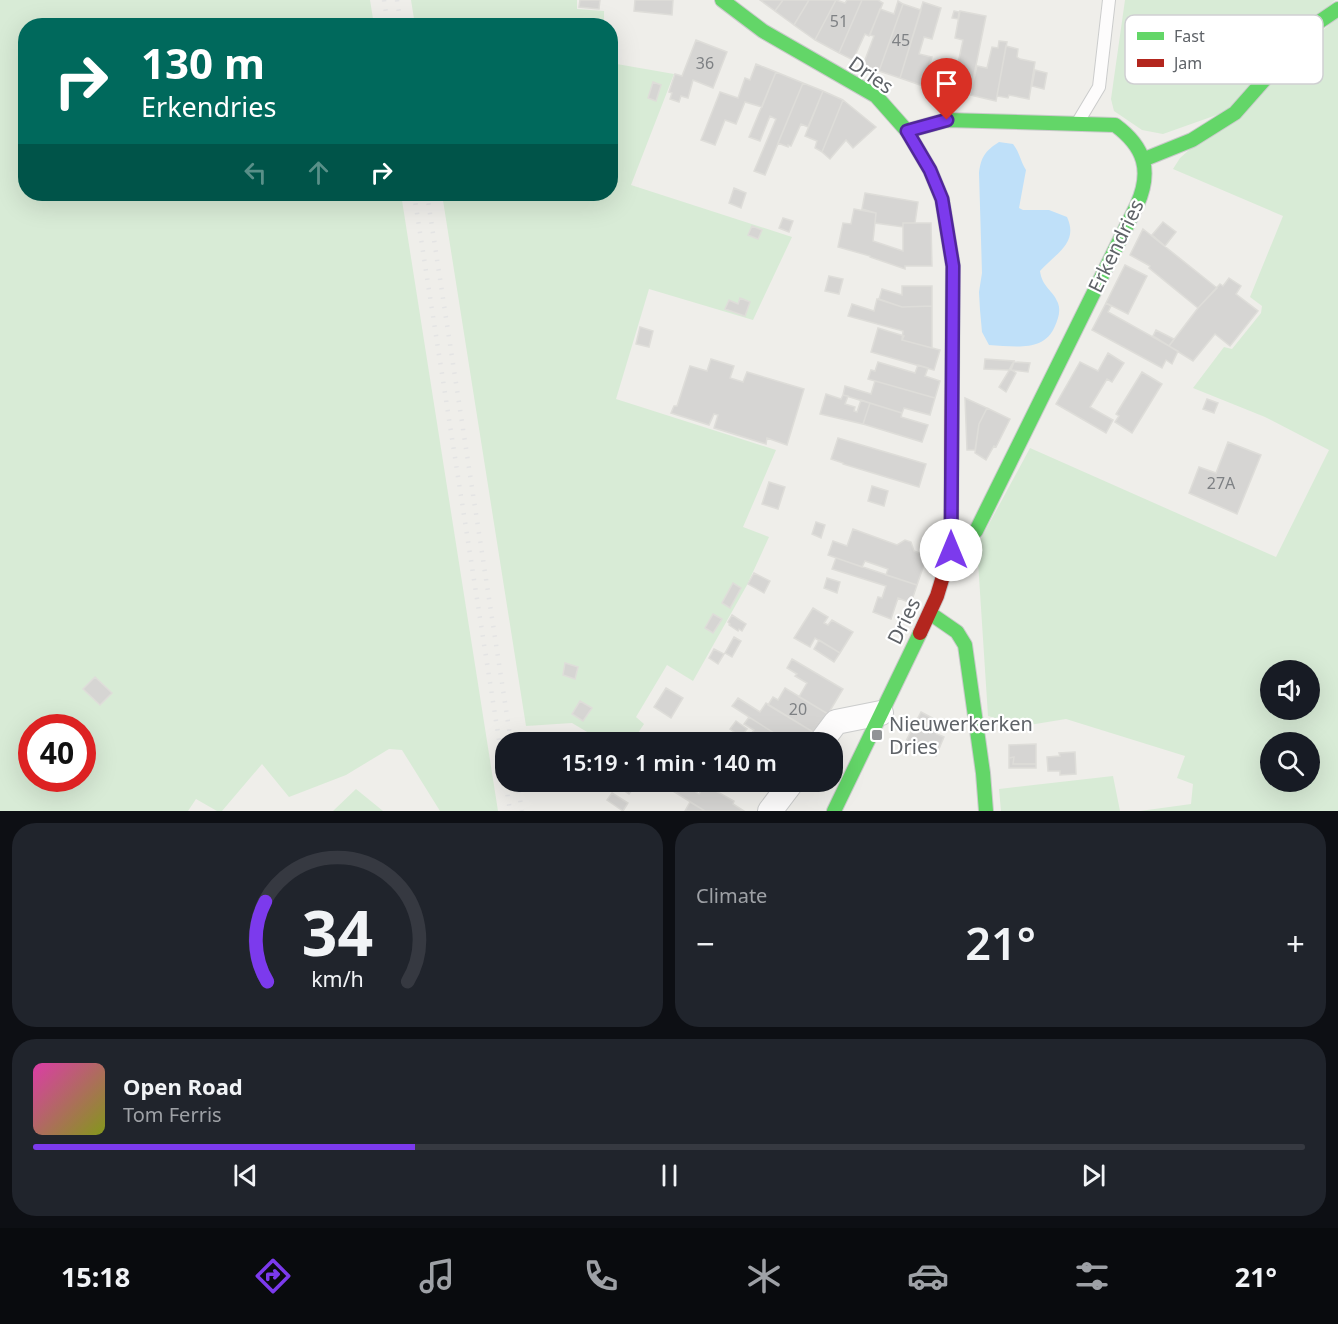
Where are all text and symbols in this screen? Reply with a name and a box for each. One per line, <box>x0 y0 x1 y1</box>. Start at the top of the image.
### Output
house number: 51 <box>830 10 848 32</box>
legend <box>1125 15 1323 84</box>
text: Fast <box>1174 25 1205 47</box>
house number: 45 <box>892 29 910 51</box>
text: 130 m <box>141 34 265 91</box>
icon: right <box>42 42 120 120</box>
street label: Dries <box>844 50 899 100</box>
house number: 36 <box>696 52 714 74</box>
text: Jam <box>1172 52 1202 74</box>
pin <box>921 58 972 120</box>
icon: arrive <box>930 67 963 100</box>
text: Erkendries <box>141 88 276 125</box>
icon: left <box>239 156 272 189</box>
icon: ahead <box>302 156 335 189</box>
icon: right <box>365 156 398 189</box>
street label: Erkendries <box>1081 195 1150 297</box>
house number: 27A <box>1207 472 1236 494</box>
position arrow <box>919 518 983 582</box>
street label: Dries <box>881 593 926 649</box>
map controls <box>1260 660 1320 792</box>
button: sound <box>1260 660 1320 720</box>
house number: 20 <box>789 698 807 720</box>
place label: Nieuwerkerken Dries <box>889 710 1033 760</box>
speed limit sign: 40 <box>18 714 96 792</box>
marker: Nieuwerkerken Dries <box>870 728 884 742</box>
button: search <box>1260 732 1320 792</box>
text: 15:19 · 1 min · 140 m <box>561 747 777 777</box>
text: Climate <box>696 882 767 909</box>
text: 34 <box>302 889 373 974</box>
text: 21° <box>965 912 1036 973</box>
text: − <box>696 921 715 966</box>
text: + <box>1286 921 1305 966</box>
text: km/h <box>311 964 364 993</box>
text: Open Road <box>123 1071 243 1101</box>
text: Tom Ferris <box>123 1101 222 1128</box>
icon: previous <box>229 1159 262 1192</box>
icon: pause <box>653 1159 686 1192</box>
icon: next <box>1077 1159 1110 1192</box>
icon: directions <box>252 1255 294 1297</box>
icon: music <box>416 1255 458 1297</box>
icon: phone <box>580 1255 622 1297</box>
icon: climate <box>743 1255 785 1297</box>
icon: car <box>907 1255 949 1297</box>
icon: filters <box>1071 1255 1113 1297</box>
text: 15:18 <box>61 1258 130 1295</box>
text: 21° <box>1235 1258 1277 1295</box>

